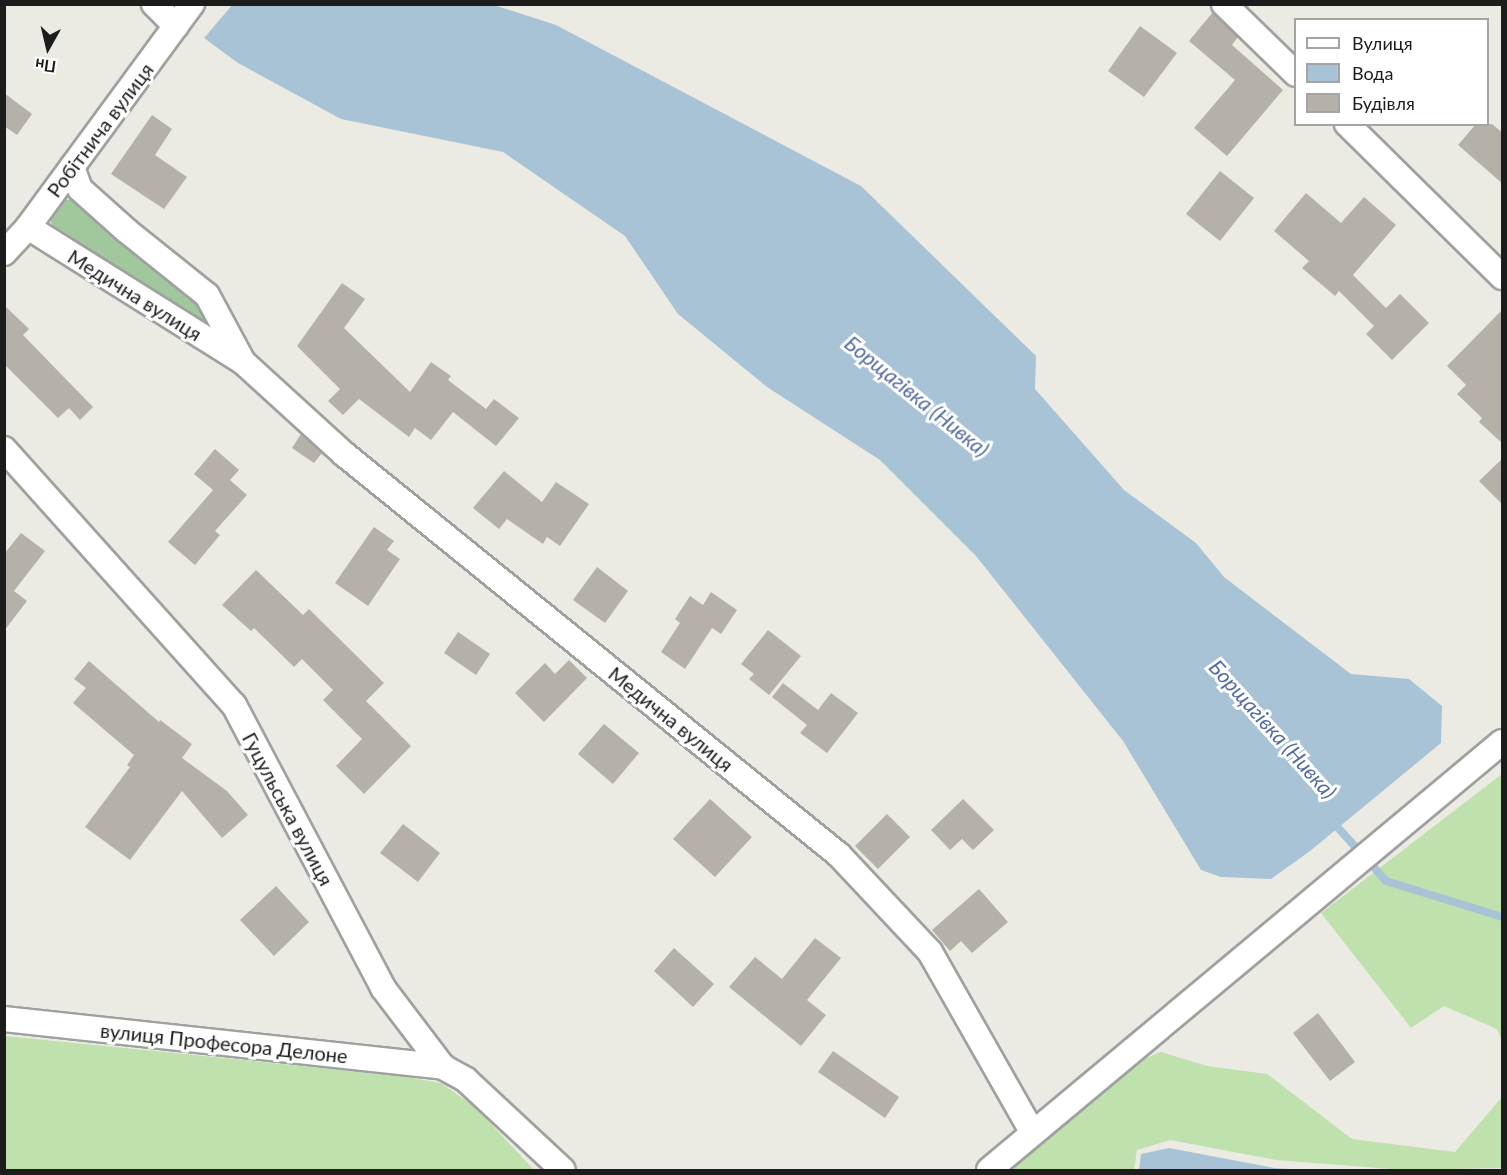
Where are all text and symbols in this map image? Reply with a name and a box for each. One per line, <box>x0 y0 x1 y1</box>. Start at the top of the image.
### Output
north arrow <box>18 18 78 78</box>
legend <box>1294 18 1489 126</box>
text: Вулиця <box>1352 32 1413 54</box>
text: Пн <box>34 55 57 77</box>
street label: Робітнича вулиця <box>42 58 158 202</box>
text: Вода <box>1352 62 1393 84</box>
text: Будівля <box>1352 92 1415 114</box>
street label: Медична вулиця <box>64 244 206 346</box>
water label: Борщагівка (Нивка) <box>840 330 994 462</box>
water label: Борщагівка (Нивка) <box>1204 654 1342 804</box>
street label: Медична вулиця <box>604 661 738 777</box>
street label: Гуцульська вулиця <box>237 728 339 890</box>
street label: вулиця Професора Делоне <box>99 1018 349 1068</box>

